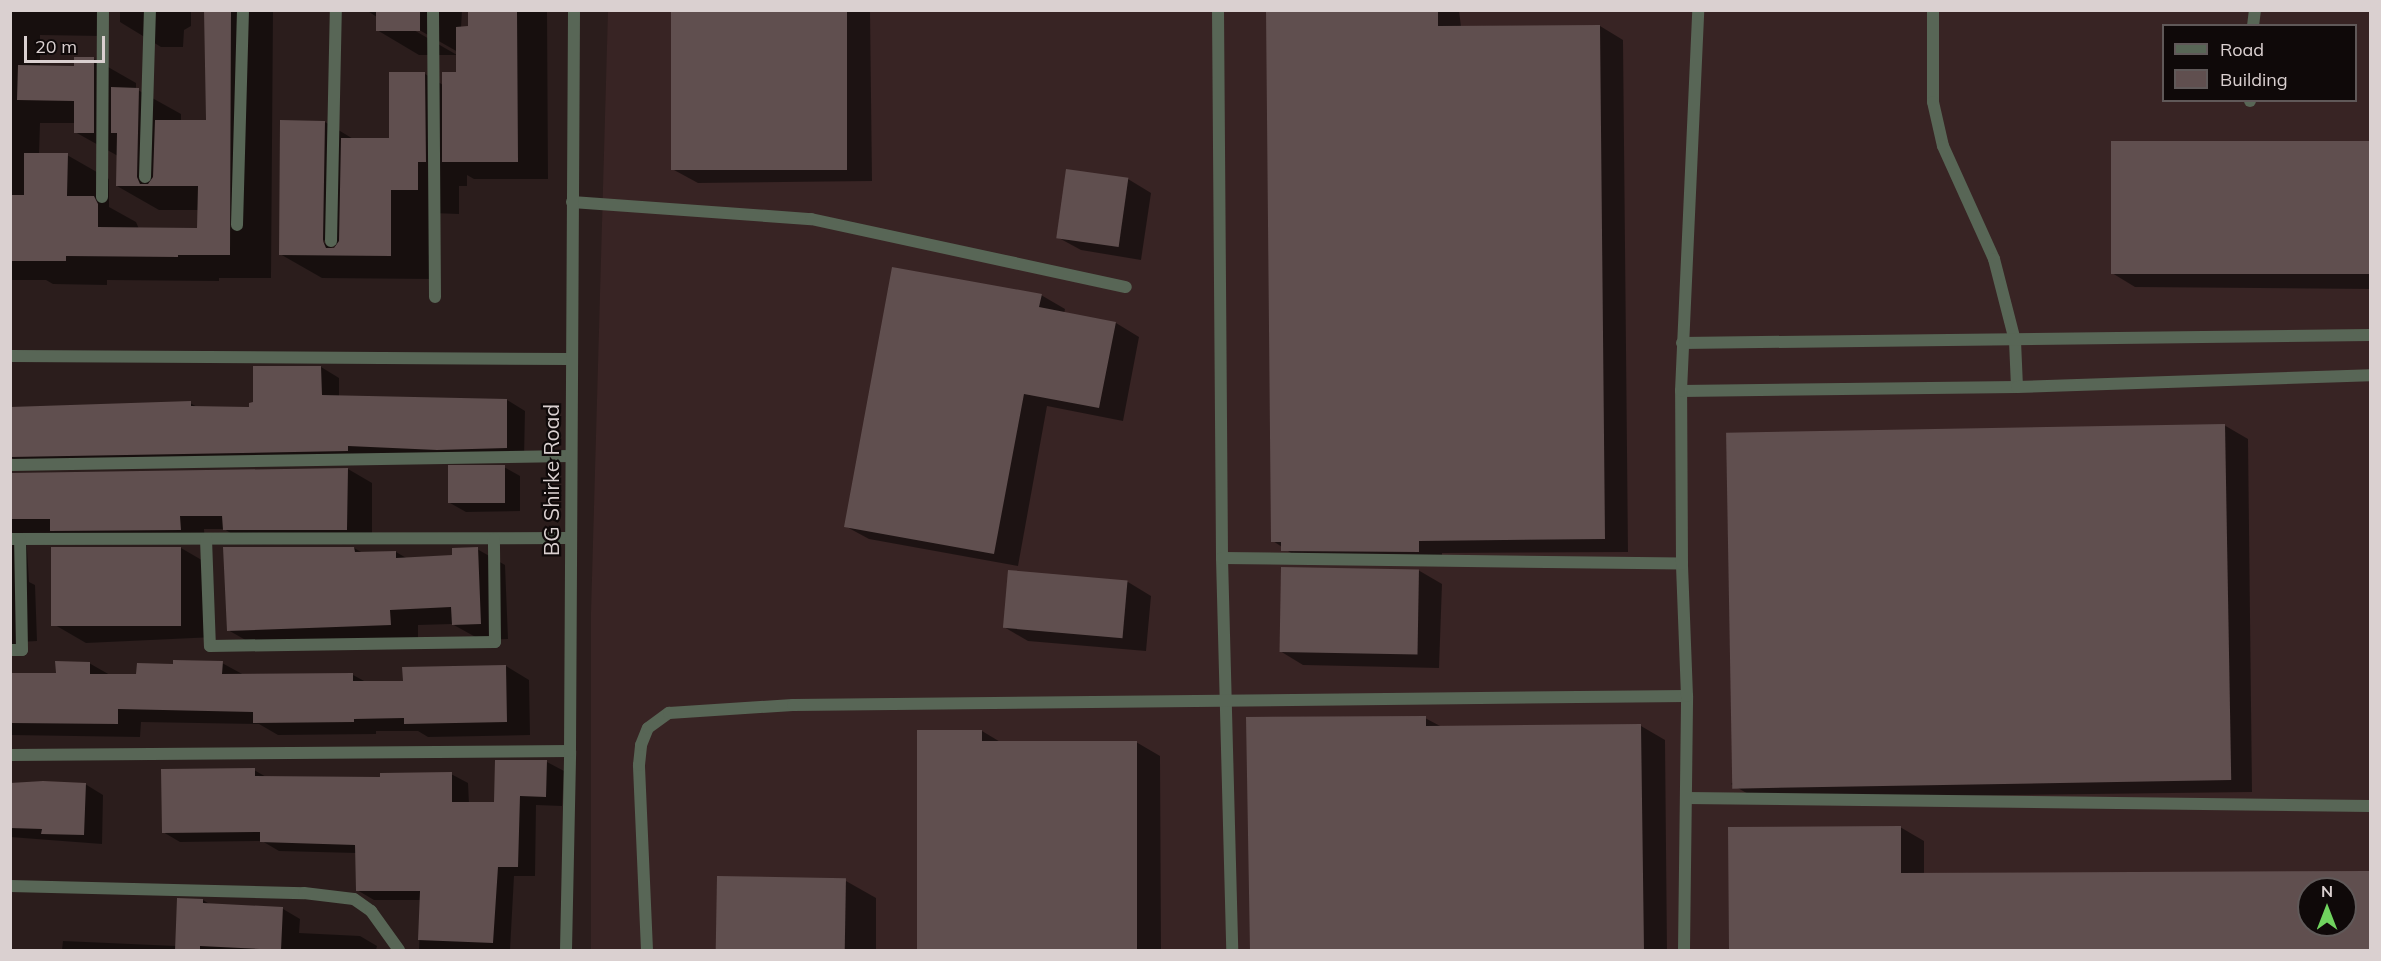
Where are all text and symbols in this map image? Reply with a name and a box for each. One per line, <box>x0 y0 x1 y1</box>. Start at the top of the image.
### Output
scale bar <box>27 24 108 62</box>
legend <box>2162 24 2357 102</box>
text: 20 m <box>35 35 77 58</box>
text: Road <box>2220 38 2264 61</box>
text: Building <box>2220 68 2288 91</box>
street label: BG Shirke Road <box>538 404 564 556</box>
north arrow <box>2297 877 2357 937</box>
text: N <box>2321 881 2333 901</box>

